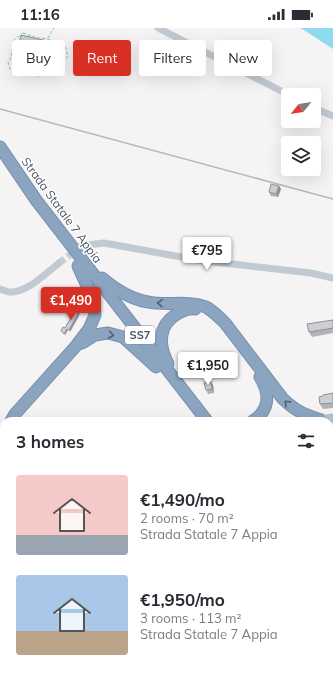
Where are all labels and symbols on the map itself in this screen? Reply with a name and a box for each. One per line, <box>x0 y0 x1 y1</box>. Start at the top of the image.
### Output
north arrow <box>281 88 321 128</box>
street label: Strada Statale 7 Appia <box>19 154 105 266</box>
pin: €795 <box>183 237 231 271</box>
pin: €1,490 <box>38 287 104 321</box>
one-way arrow <box>157 299 163 308</box>
road number: SS7 <box>125 326 155 344</box>
one-way arrow <box>108 330 115 338</box>
pin: €1,950 <box>175 352 241 386</box>
one-way arrow <box>284 400 292 408</box>

